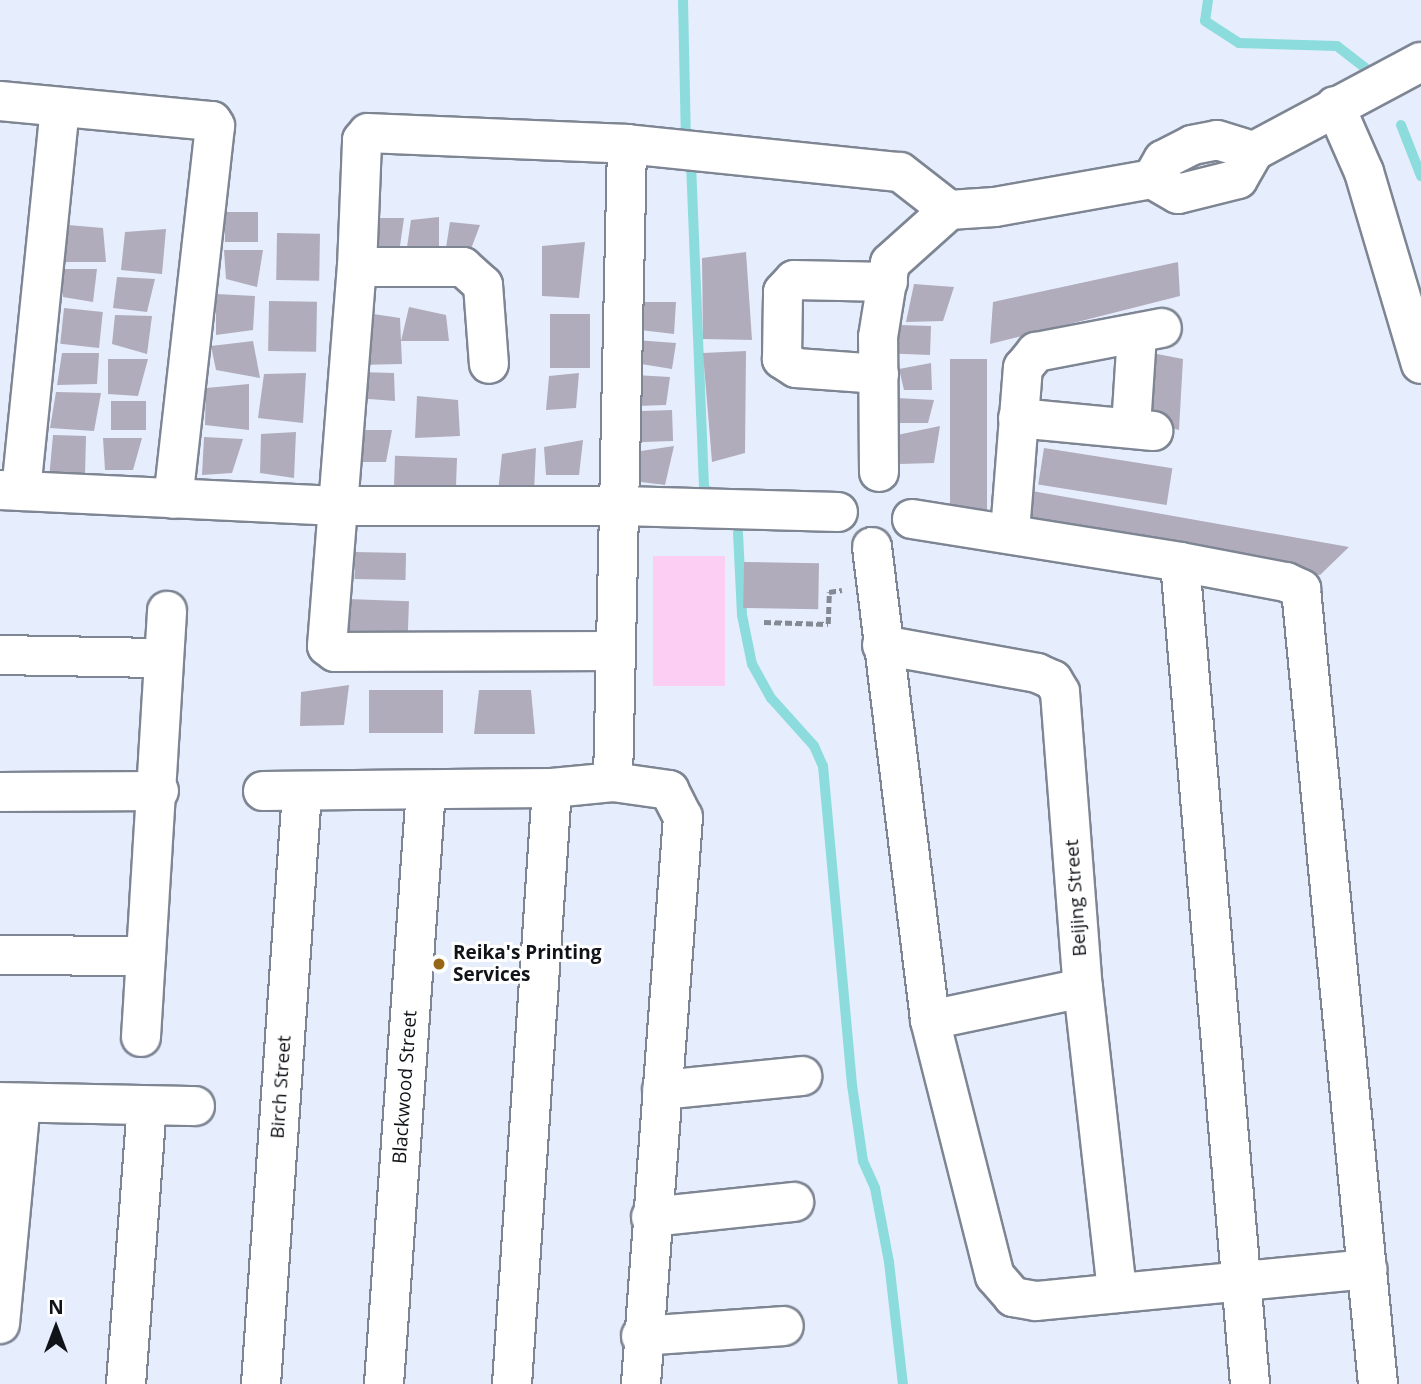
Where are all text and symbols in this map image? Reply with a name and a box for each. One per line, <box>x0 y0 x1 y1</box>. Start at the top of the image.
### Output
street label: Beijing Street <box>1061 839 1091 957</box>
place label: Reika's Printing Services <box>453 942 601 986</box>
marker: Reika's Printing Services <box>431 956 447 972</box>
street label: Blackwood Street <box>388 1009 422 1165</box>
street label: Birch Street <box>266 1035 296 1139</box>
north arrow <box>21 1293 91 1363</box>
text: N <box>48 1294 64 1320</box>

